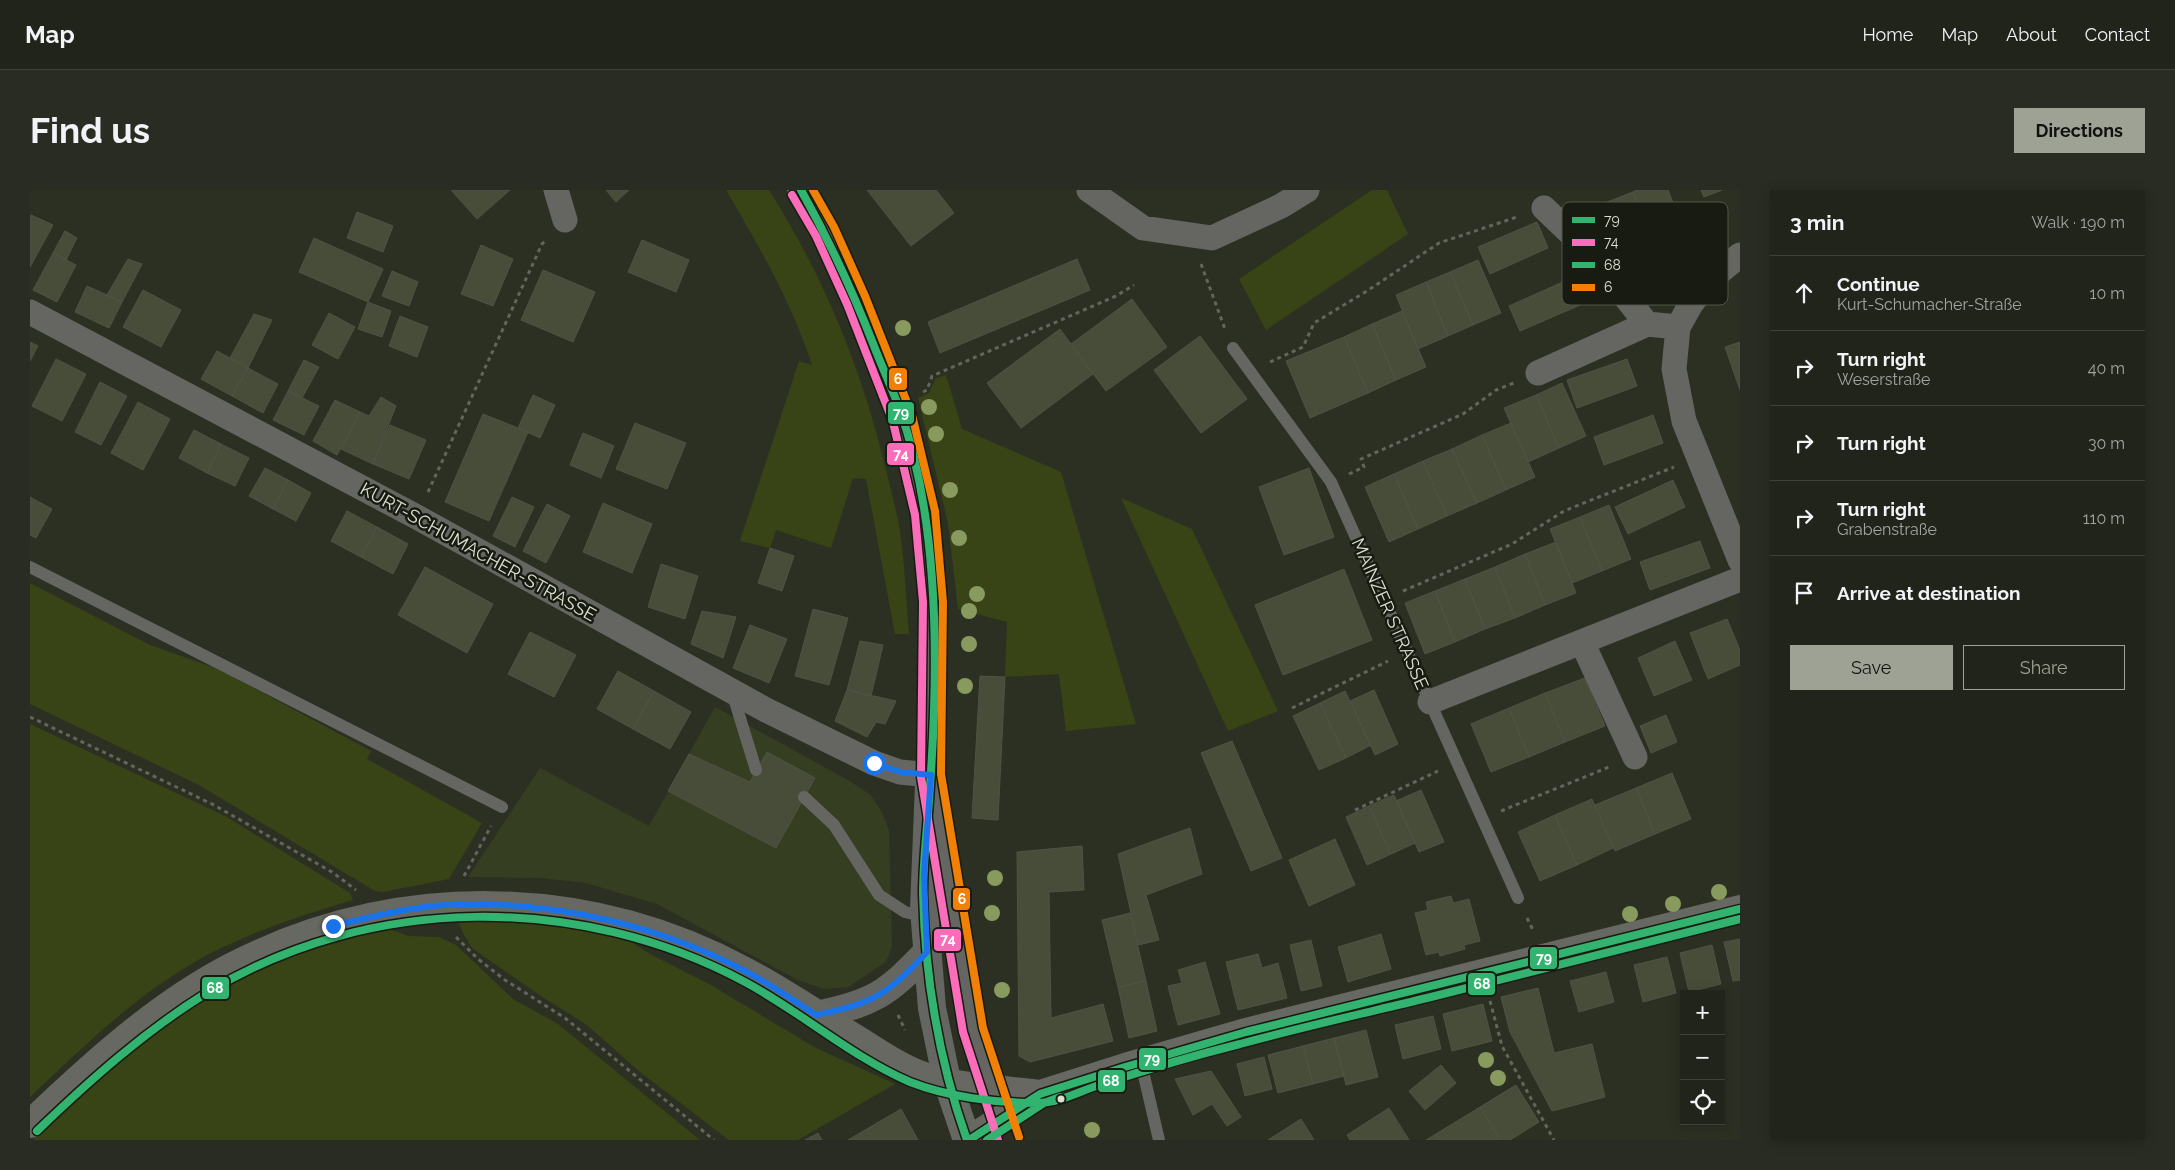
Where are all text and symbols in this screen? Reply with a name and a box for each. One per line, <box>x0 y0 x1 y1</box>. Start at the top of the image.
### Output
text: Map <box>25 20 75 49</box>
text: Home <box>1862 24 1913 45</box>
text: Map <box>1941 24 1978 45</box>
text: About <box>2006 24 2057 45</box>
text: Contact <box>2085 24 2150 45</box>
button: Directions <box>2014 108 2145 153</box>
text: Find us <box>30 110 150 151</box>
legend <box>1562 202 1728 305</box>
text: 3 min <box>1790 210 1844 235</box>
text: 79 <box>1604 212 1620 228</box>
text: Walk · 190 m <box>2032 213 2125 232</box>
text: 74 <box>1604 234 1619 250</box>
text: 68 <box>1604 257 1621 273</box>
text: Continue <box>1837 273 1920 295</box>
text: 6 <box>1604 279 1612 295</box>
icon: ahead <box>1790 279 1818 307</box>
text: 10 m <box>2090 284 2125 303</box>
text: Kurt-Schumacher-Straße <box>1837 295 2022 314</box>
text: Turn right <box>1837 348 1926 370</box>
icon: right <box>1790 354 1818 382</box>
text: 40 m <box>2088 359 2125 378</box>
line badge: 6 <box>888 367 908 391</box>
text: Weserstraße <box>1837 370 1930 389</box>
text: 6 <box>894 371 902 387</box>
line badge: 79 <box>887 401 915 425</box>
text: 79 <box>893 405 909 421</box>
icon: right <box>1790 429 1818 457</box>
text: Turn right <box>1837 432 1926 454</box>
text: 30 m <box>2088 434 2125 453</box>
line badge: 74 <box>886 442 915 466</box>
text: 74 <box>893 446 909 462</box>
street label: KURT-SCHUMACHER-STRASSE <box>357 478 600 625</box>
text: Turn right <box>1837 498 1926 520</box>
icon: right <box>1790 504 1818 532</box>
text: 110 m <box>2083 509 2125 528</box>
text: Grabenstraße <box>1837 520 1937 539</box>
street label: MAINZER STRASSE <box>1348 535 1433 693</box>
icon: arrive <box>1790 579 1818 607</box>
text: Arrive at destination <box>1837 582 2021 604</box>
button: Save <box>1790 645 1953 690</box>
button: Share <box>1963 645 2125 690</box>
route start <box>863 752 886 775</box>
line badge: 6 <box>952 887 971 911</box>
text: 6 <box>958 891 966 907</box>
route end <box>322 915 345 938</box>
line badge: 74 <box>933 928 962 952</box>
text: 74 <box>940 931 956 947</box>
line badge: 79 <box>1529 946 1558 970</box>
text: 79 <box>1536 950 1552 966</box>
line badge: 68 <box>1467 972 1496 996</box>
line badge: 68 <box>201 976 230 1000</box>
text: 68 <box>1474 976 1490 992</box>
text: 68 <box>207 980 223 996</box>
map controls <box>1680 990 1725 1125</box>
button: + <box>1680 990 1725 1035</box>
button: − <box>1680 1035 1725 1080</box>
line badge: 79 <box>1138 1047 1167 1071</box>
text: 79 <box>1144 1051 1160 1067</box>
line badge: 68 <box>1097 1069 1126 1093</box>
text: 68 <box>1103 1073 1119 1089</box>
button: locate <box>1680 1080 1725 1125</box>
unlabelled marker <box>1056 1094 1066 1104</box>

